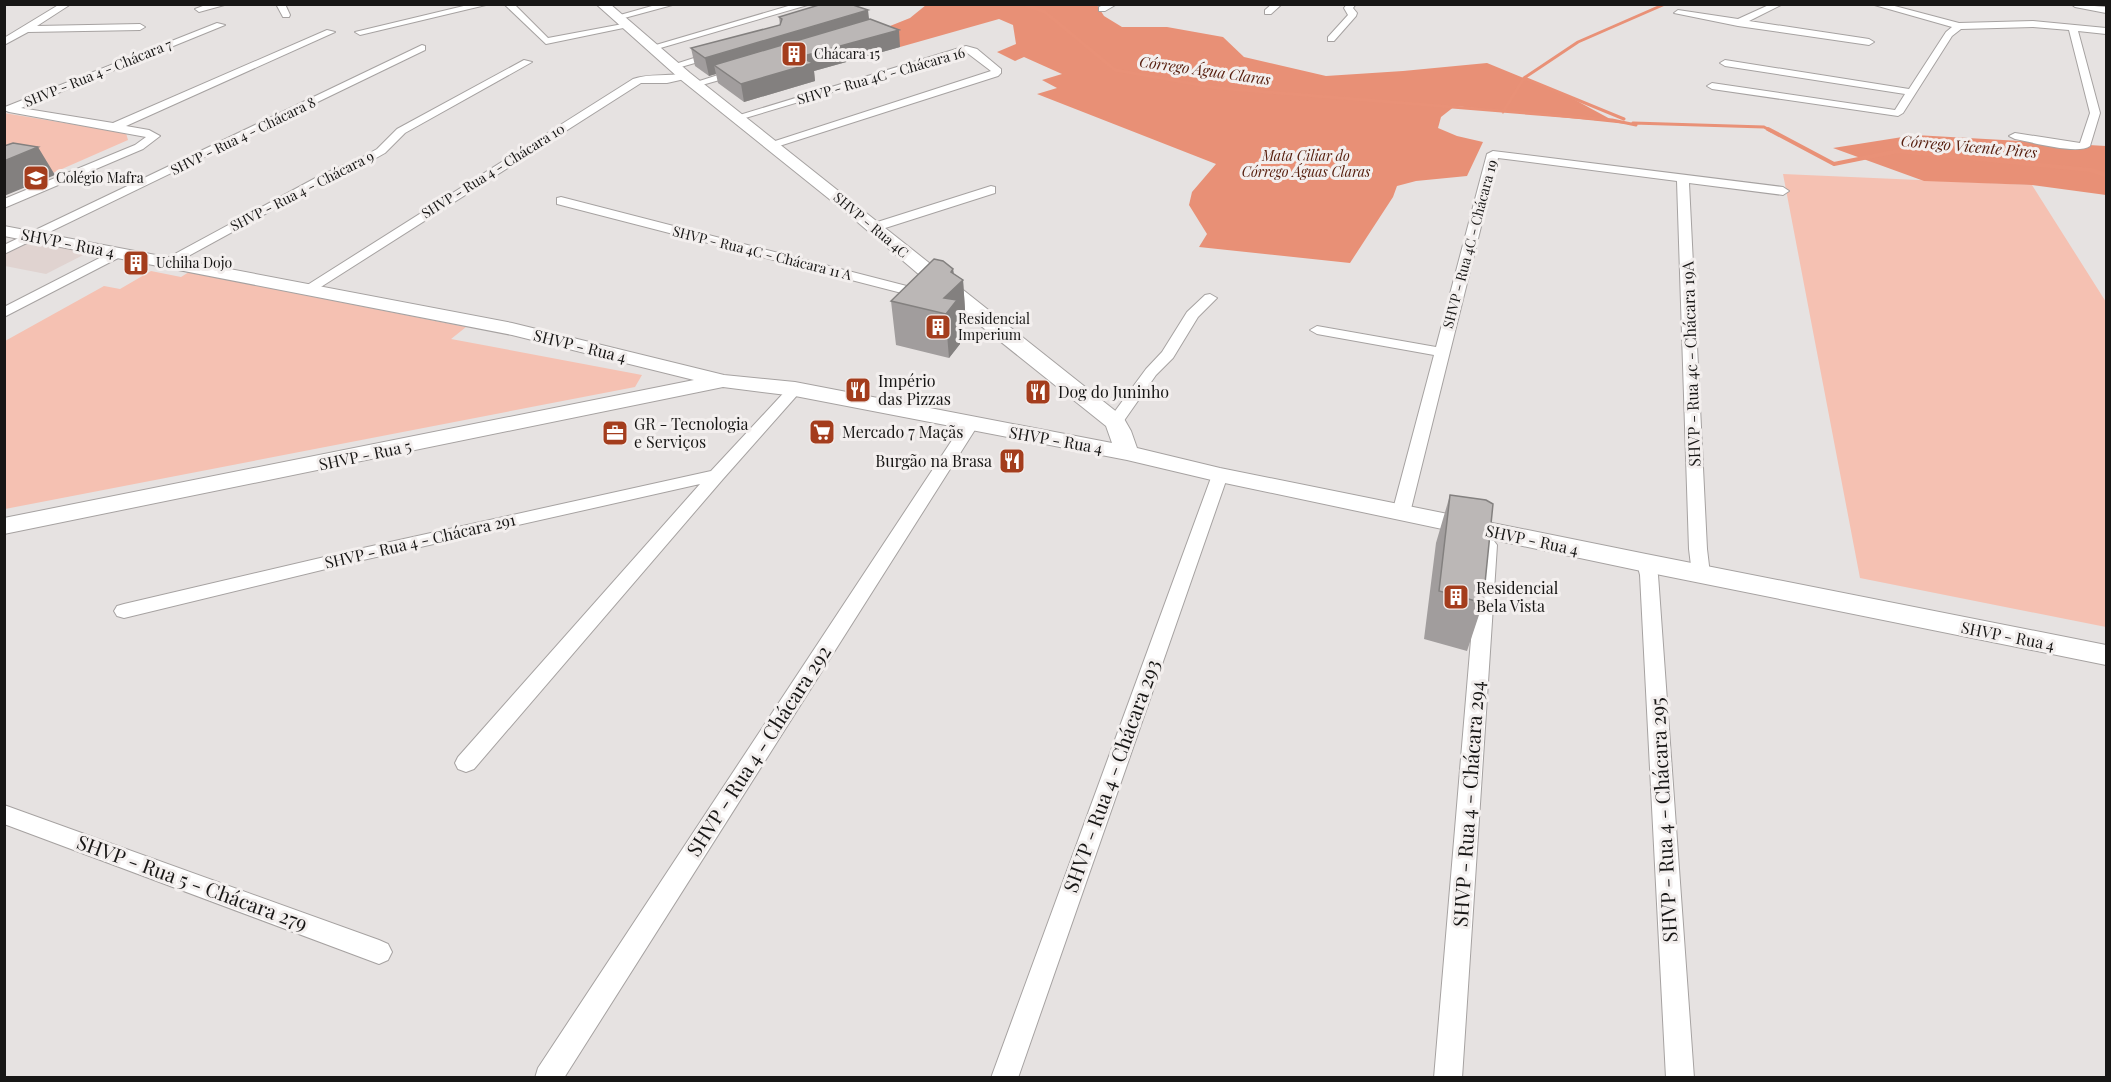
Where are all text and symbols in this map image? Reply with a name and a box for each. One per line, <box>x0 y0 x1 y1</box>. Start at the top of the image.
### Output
street label: SHVP - Rua 4 - Chácara 7 <box>21 34 175 111</box>
building icon: Chácara 15 <box>779 39 809 69</box>
street label: SHVP - Rua 4C - Chácara 16 <box>795 42 967 109</box>
place label: Chácara 15 <box>814 44 880 63</box>
water label: Córrego Água Claras <box>1138 51 1272 89</box>
street label: SHVP - Rua 4 - Chácara 8 <box>167 92 319 179</box>
street label: SHVP - Rua 4 - Chácara 10 <box>417 119 568 222</box>
water label: Córrego Vicente Pires <box>1900 130 2038 162</box>
street label: SHVP - Rua 4 - Chácara 9 <box>227 146 377 235</box>
park label: Mata Ciliar do Córrego Águas Claras <box>1242 146 1371 181</box>
street label: SHVP - Rua 4C - Chácara 19 <box>1438 157 1501 330</box>
school or university icon: Colégio Mafra <box>21 163 51 193</box>
place label: Colégio Mafra <box>56 168 144 187</box>
street label: SHVP - Rua 4C <box>830 188 913 262</box>
street label: SHVP - Rua 4C - Chácara 11 A <box>671 221 854 284</box>
street label: SHVP - Rua 4 <box>20 223 117 262</box>
building icon: Uchiha Dojo <box>121 248 151 278</box>
place label: Uchiha Dojo <box>156 253 232 272</box>
street label: SHVP - Rua 4c - Chácara 19A <box>1676 260 1705 467</box>
place label: Residencial Imperium <box>958 309 1030 344</box>
building icon: Residencial Imperium <box>923 312 953 342</box>
street label: SHVP - Rua 4 <box>532 324 629 367</box>
place label: Império das Pizzas <box>878 370 951 409</box>
restaurant icon: Império das Pizzas <box>843 375 873 405</box>
restaurant icon: Dog do Juninho <box>1023 377 1053 407</box>
place label: Dog do Juninho <box>1058 381 1169 402</box>
place label: GR - Tecnologia e Serviços <box>634 413 749 452</box>
supermarket icon: Mercado 7 Maçãs <box>807 417 837 447</box>
office icon: GR - Tecnologia e Serviços <box>600 418 630 448</box>
place label: Mercado 7 Maçãs <box>842 421 963 442</box>
street label: SHVP - Rua 4 <box>1008 421 1105 458</box>
street label: SHVP - Rua 5 <box>317 434 413 475</box>
restaurant icon: Burgão na Brasa <box>997 446 1027 476</box>
place label: Burgão na Brasa <box>875 450 992 471</box>
street label: SHVP - Rua 4 - Chácara 291 <box>322 508 518 573</box>
street label: SHVP - Rua 4 <box>1484 519 1581 560</box>
place label: Residencial Bela Vista <box>1476 577 1559 616</box>
building icon: Residencial Bela Vista <box>1441 582 1471 612</box>
street label: SHVP - Rua 4 <box>1960 616 2057 655</box>
street label: SHVP - Rua 4 - Chácara 292 <box>679 639 836 861</box>
street label: SHVP - Rua 4 - Chácara 293 <box>1056 655 1165 896</box>
street label: SHVP - Rua 4 - Chácara 294 <box>1445 680 1490 928</box>
street label: SHVP - Rua 4 - Chácara 295 <box>1643 697 1682 943</box>
street label: SHVP - Rua 5 - Chácara 279 <box>73 827 312 936</box>

